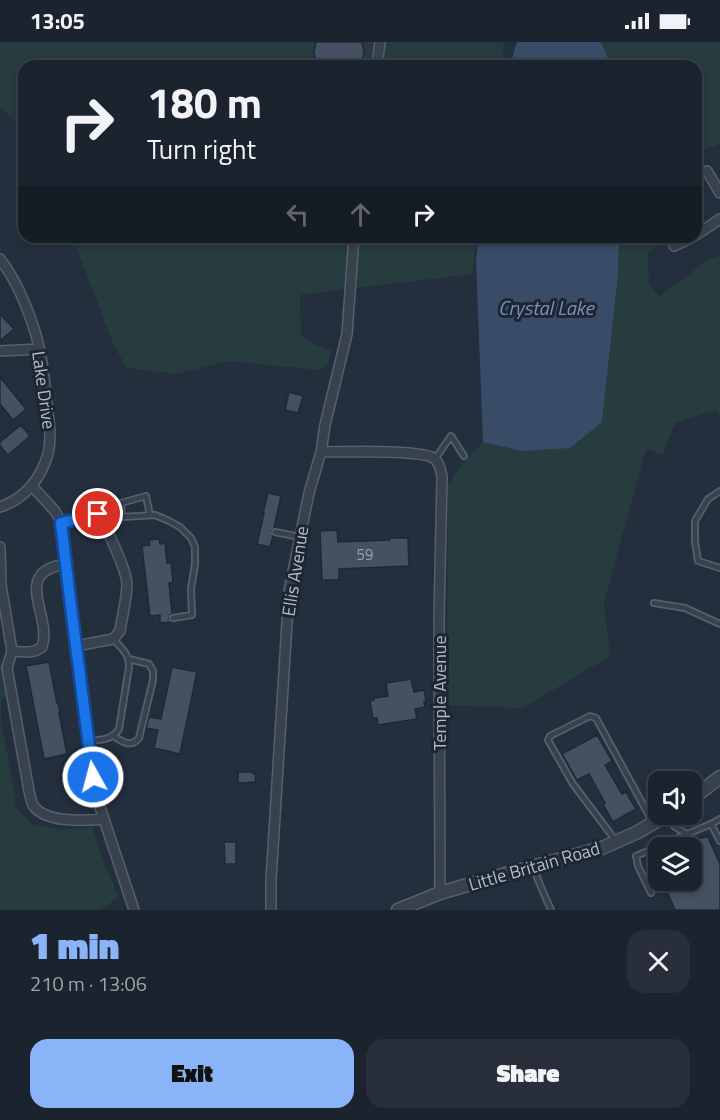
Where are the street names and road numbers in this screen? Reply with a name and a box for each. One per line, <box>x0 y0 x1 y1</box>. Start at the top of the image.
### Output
street label: Lake Drive <box>25 349 63 431</box>
street label: Ellis Avenue <box>275 524 315 618</box>
street label: Temple Avenue <box>426 636 453 750</box>
street label: Little Britain Road <box>465 834 603 898</box>

